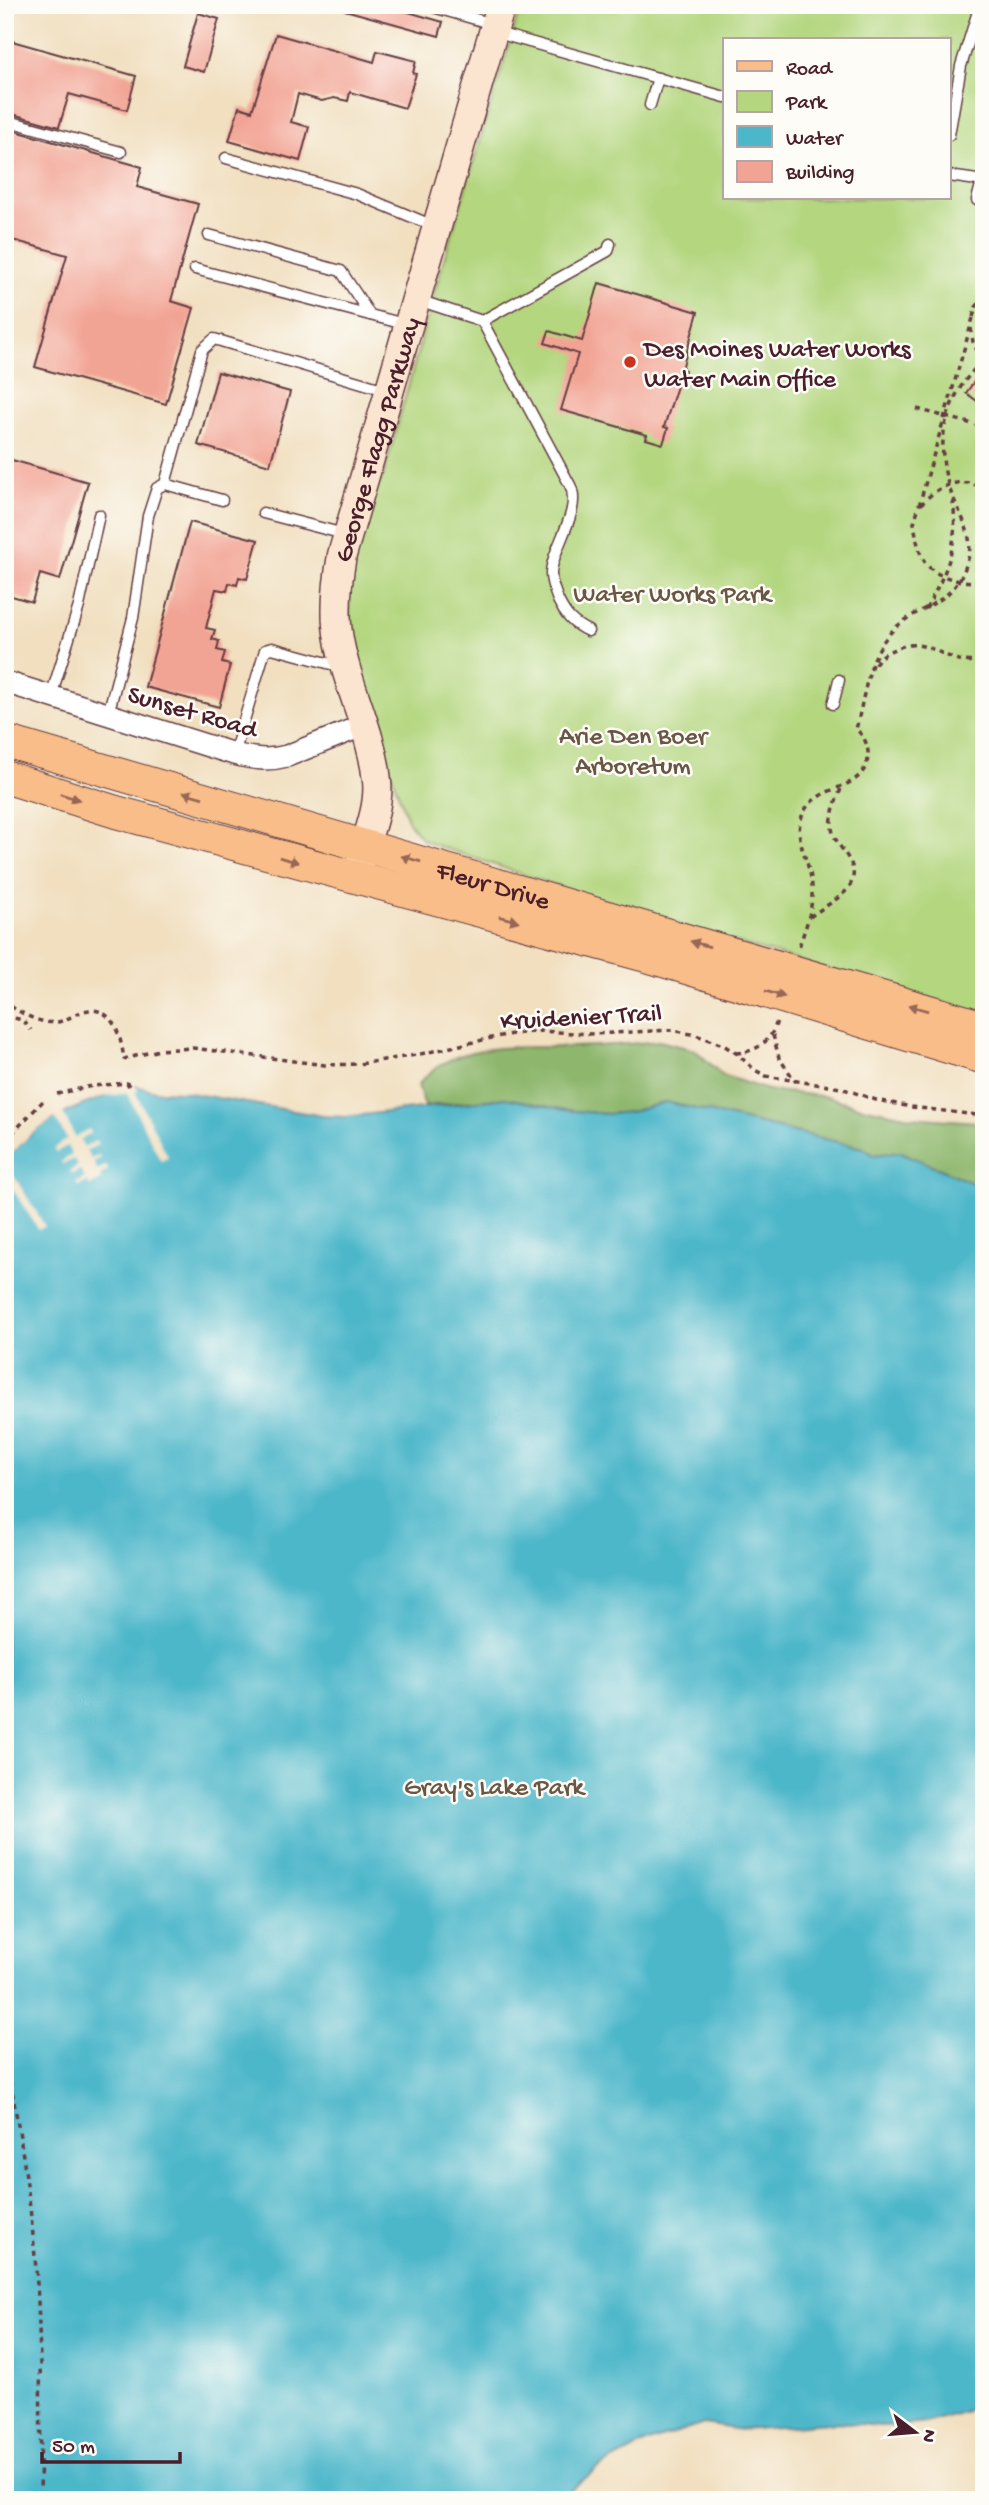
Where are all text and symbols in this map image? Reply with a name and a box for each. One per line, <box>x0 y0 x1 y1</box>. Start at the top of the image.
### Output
legend <box>723 38 950 200</box>
text: Road <box>786 58 834 83</box>
text: Park <box>785 92 829 117</box>
text: Water <box>786 128 844 153</box>
text: Building <box>785 162 855 187</box>
street label: George Flagg Parkway <box>330 314 430 566</box>
place label: Des Moines Water Works Water Main Office <box>642 336 912 397</box>
marker: Des Moines Water Works Water Main Office <box>622 354 638 370</box>
park label: Water Works Park <box>573 581 773 612</box>
street label: Sunset Road <box>123 681 262 748</box>
park label: Arie Den Boer Arboretum <box>559 723 710 784</box>
one-way arrow <box>182 789 204 800</box>
one-way arrow <box>60 793 81 803</box>
one-way arrow <box>401 853 422 863</box>
one-way arrow <box>279 855 300 865</box>
street label: Fleur Drive <box>431 857 553 919</box>
one-way arrow <box>498 914 520 925</box>
one-way arrow <box>689 938 710 948</box>
one-way arrow <box>765 990 786 1000</box>
street label: Kruidenier Trail <box>500 1000 663 1039</box>
one-way arrow <box>908 1003 929 1013</box>
park label: Gray's Lake Park <box>404 1774 586 1805</box>
north arrow <box>880 2396 950 2466</box>
scale bar <box>42 2421 180 2465</box>
text: N <box>915 2427 941 2445</box>
text: 50 m <box>52 2436 95 2461</box>

